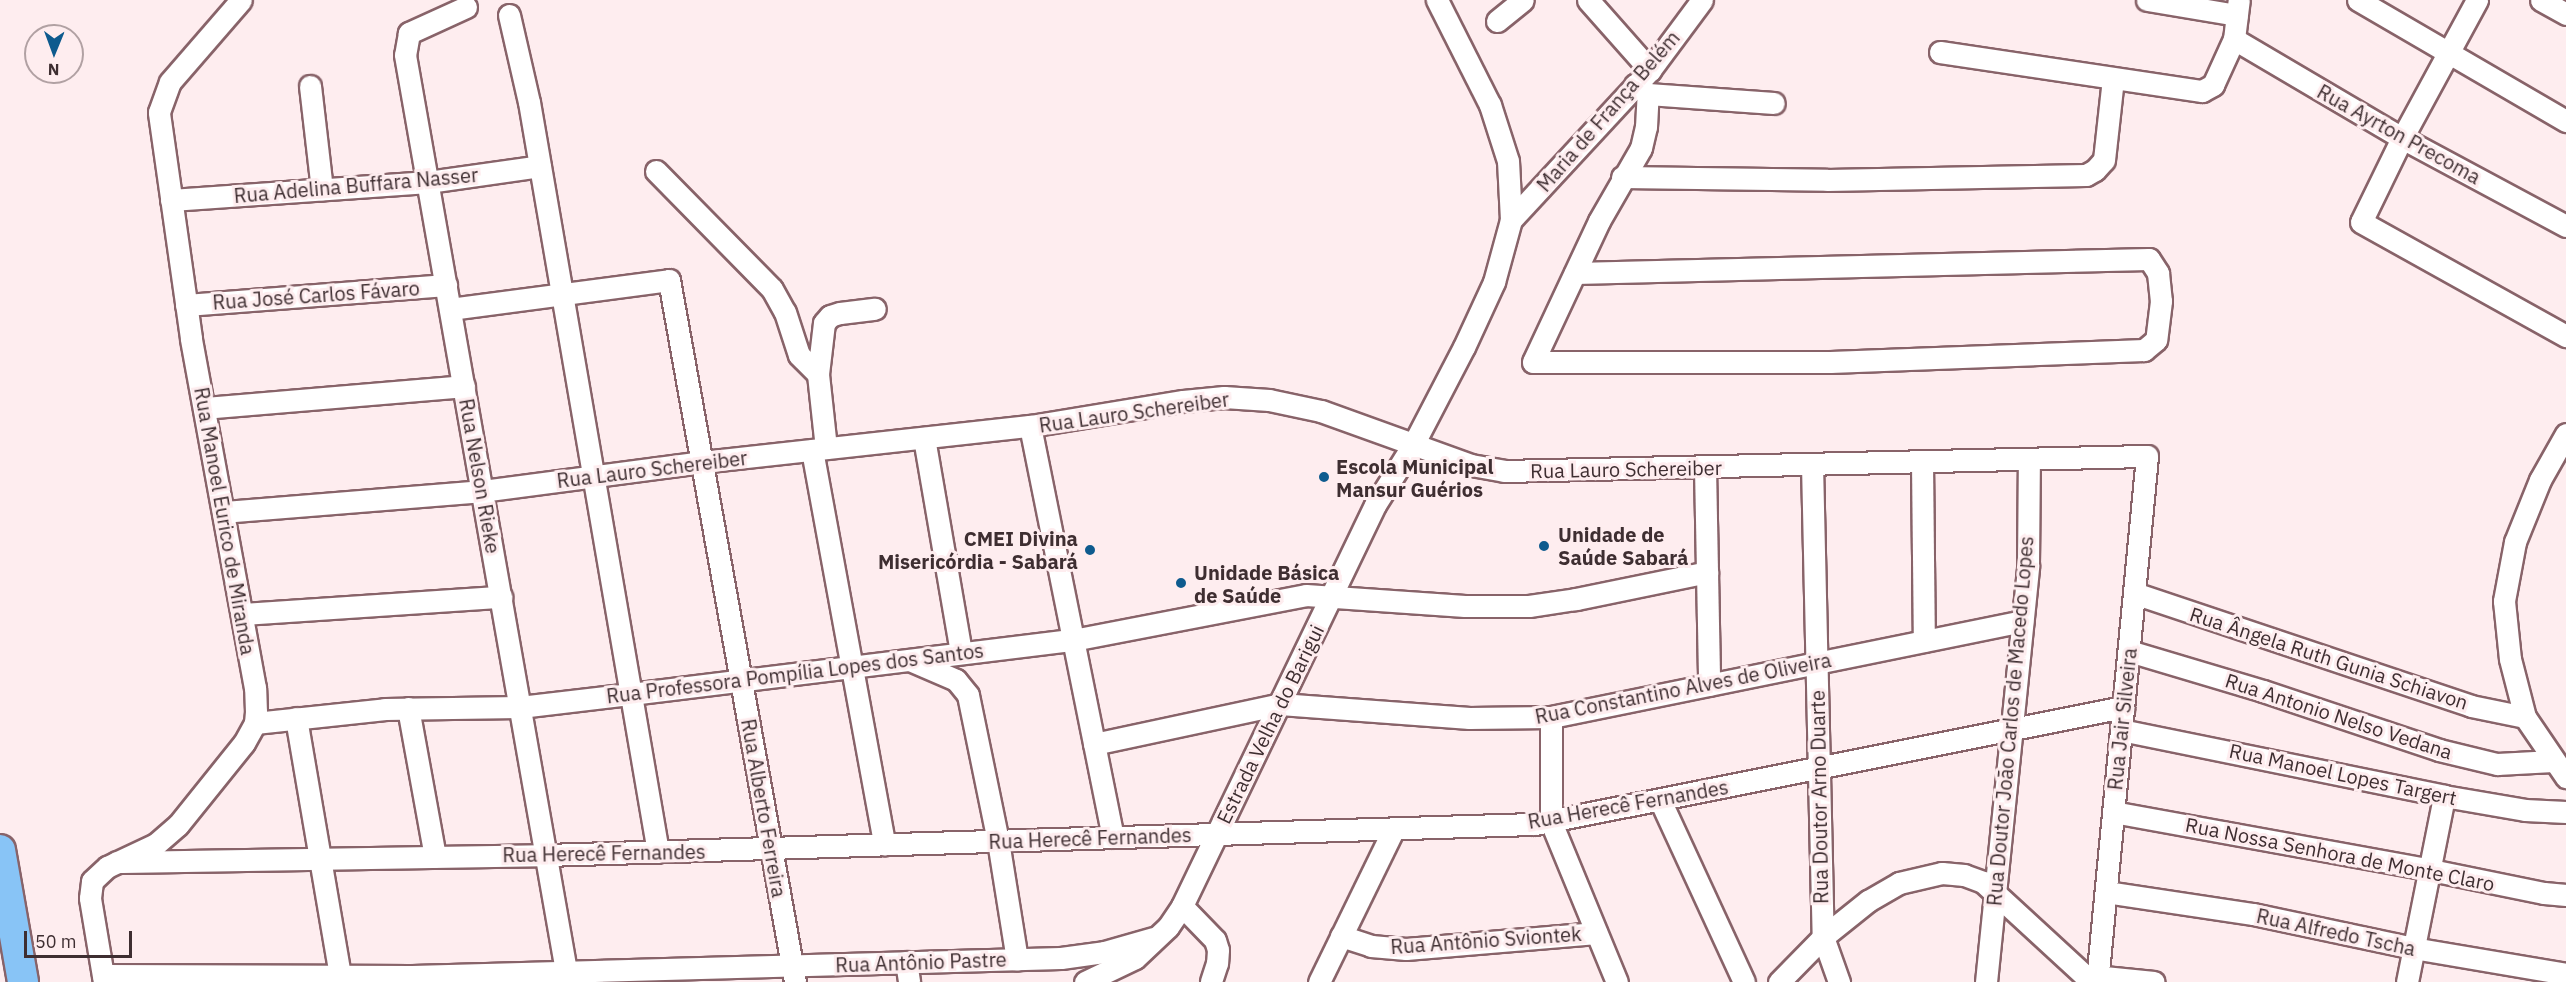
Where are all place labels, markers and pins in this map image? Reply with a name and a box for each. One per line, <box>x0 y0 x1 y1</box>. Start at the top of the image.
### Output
place label: Escola Municipal Mansur Guérios <box>1336 454 1493 501</box>
marker: Escola Municipal Mansur Guérios <box>1317 470 1331 484</box>
place label: Unidade de Saúde Sabará <box>1558 522 1688 569</box>
place label: CMEI Divina Misericórdia - Sabará <box>878 526 1078 573</box>
marker: Unidade de Saúde Sabará <box>1535 537 1553 555</box>
marker: CMEI Divina Misericórdia - Sabará <box>1083 543 1097 557</box>
place label: Unidade Básica de Saúde <box>1194 560 1339 607</box>
marker: Unidade Básica de Saúde <box>1172 574 1190 592</box>

